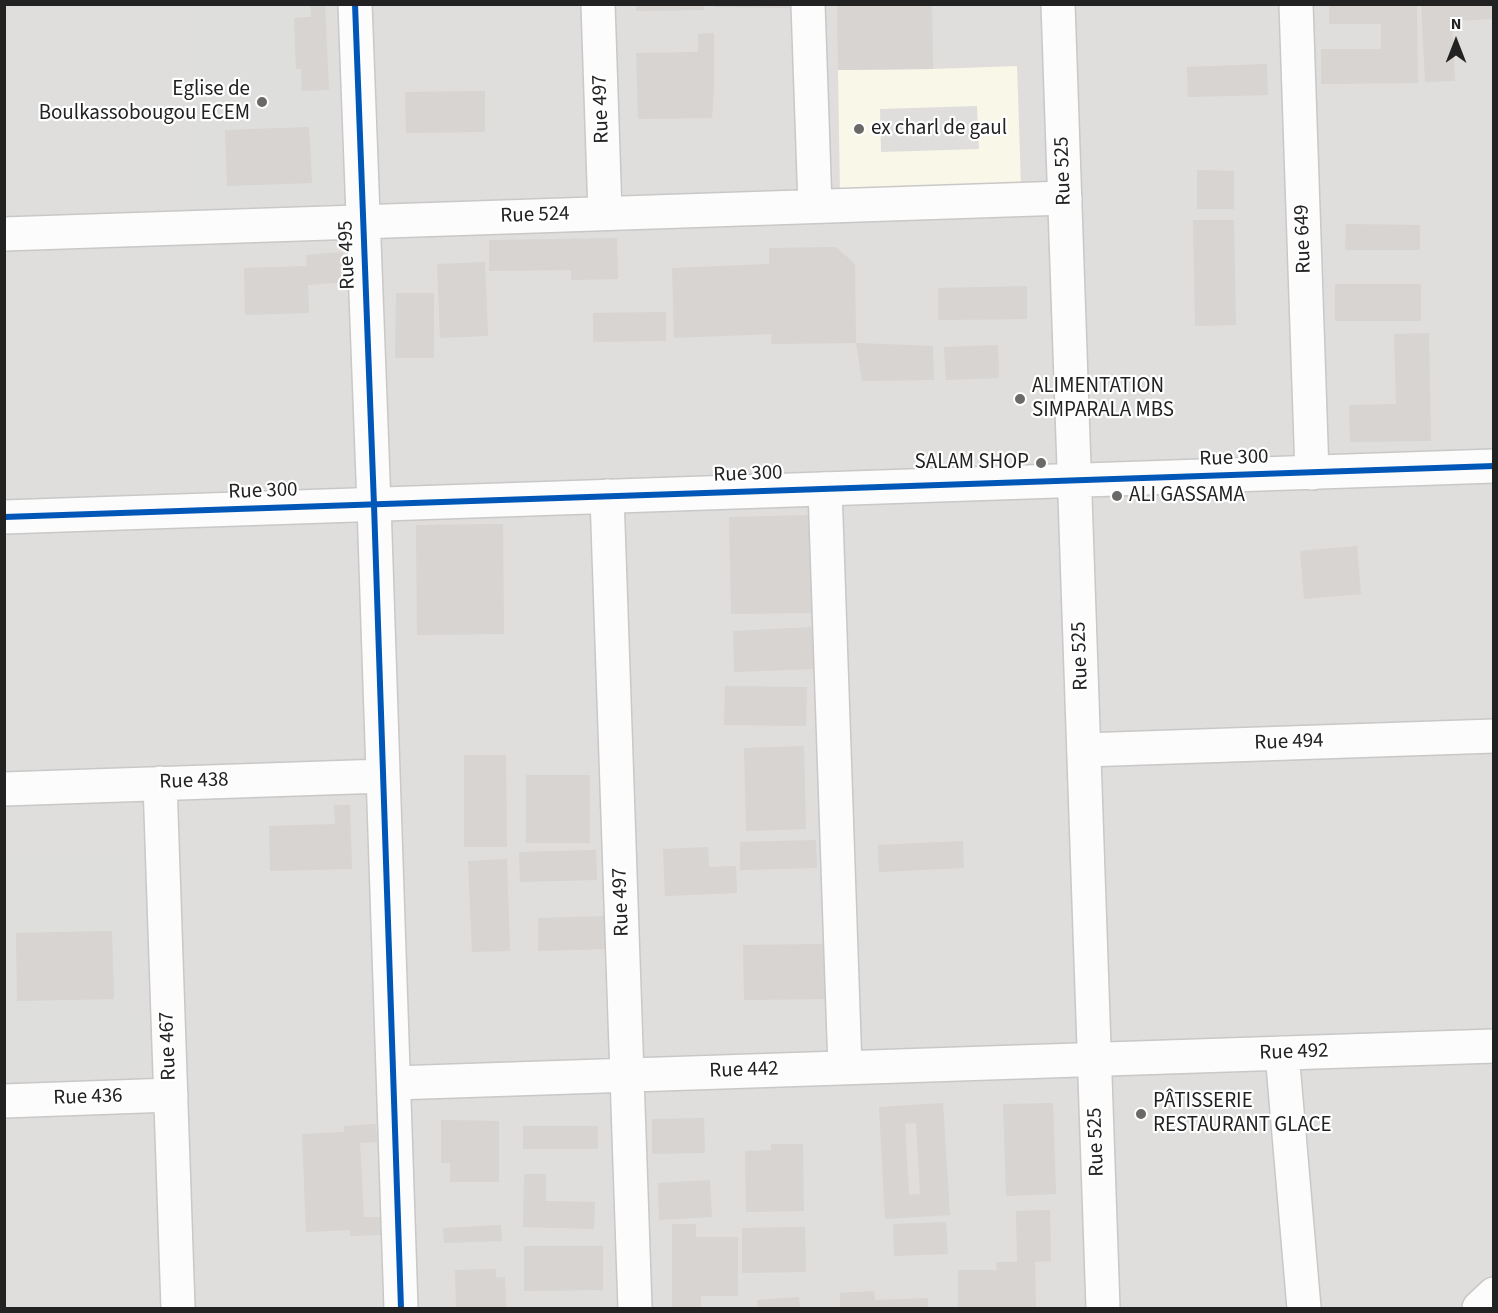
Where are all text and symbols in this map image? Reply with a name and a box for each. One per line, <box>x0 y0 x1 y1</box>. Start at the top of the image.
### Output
north arrow <box>1426 12 1486 72</box>
text: N <box>1451 13 1461 35</box>
street label: Rue 497 <box>588 74 616 144</box>
place label: Eglise de Boulkassobougou ECEM <box>39 77 250 127</box>
marker: Eglise de Boulkassobougou ECEM <box>255 95 269 109</box>
place label: ex charl de gaul <box>871 116 1007 142</box>
marker: ex charl de gaul <box>852 122 866 136</box>
street label: Rue 525 <box>1050 136 1078 206</box>
street label: Rue 524 <box>500 202 570 230</box>
street label: Rue 649 <box>1290 204 1318 274</box>
street label: Rue 495 <box>334 220 362 290</box>
place label: ALIMENTATION SIMPARALA MBS <box>1032 374 1174 424</box>
marker: ALIMENTATION SIMPARALA MBS <box>1013 392 1027 406</box>
street label: Rue 300 <box>1199 445 1269 473</box>
place label: SALAM SHOP <box>915 450 1029 476</box>
marker: SALAM SHOP <box>1034 456 1048 470</box>
street label: Rue 300 <box>713 461 783 489</box>
street label: Rue 300 <box>228 478 298 506</box>
place label: ALI GASSAMA <box>1129 483 1245 509</box>
marker: ALI GASSAMA <box>1110 489 1124 503</box>
street label: Rue 525 <box>1067 621 1095 691</box>
street label: Rue 494 <box>1254 729 1324 757</box>
street label: Rue 438 <box>159 768 229 796</box>
street label: Rue 497 <box>608 867 636 937</box>
street label: Rue 467 <box>155 1011 183 1081</box>
street label: Rue 492 <box>1259 1039 1329 1067</box>
street label: Rue 442 <box>709 1057 779 1085</box>
street label: Rue 436 <box>53 1084 123 1112</box>
place label: PÂTISSERIE RESTAURANT GLACE <box>1153 1089 1332 1139</box>
street label: Rue 525 <box>1083 1107 1111 1177</box>
marker: PÂTISSERIE RESTAURANT GLACE <box>1134 1107 1148 1121</box>

